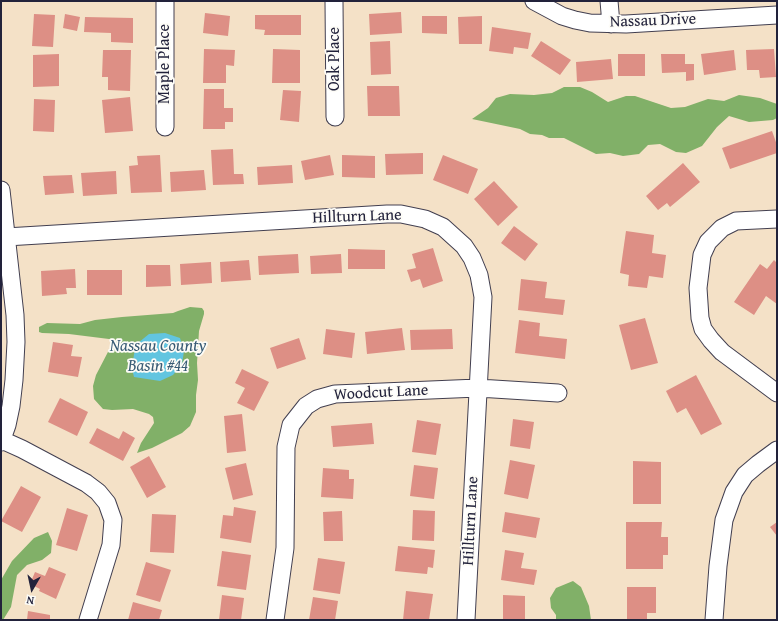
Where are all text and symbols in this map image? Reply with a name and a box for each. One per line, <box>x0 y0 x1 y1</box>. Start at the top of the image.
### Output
street label: Nassau Drive <box>610 10 696 32</box>
street label: Maple Place <box>155 24 175 104</box>
street label: Oak Place <box>325 27 345 91</box>
street label: Hillturn Lane <box>312 206 402 228</box>
water label: Nassau County Basin #44 <box>110 337 206 377</box>
street label: Woodcut Lane <box>333 381 429 405</box>
street label: Hillturn Lane <box>459 476 483 566</box>
north arrow <box>12 569 52 609</box>
text: N <box>25 592 35 609</box>

